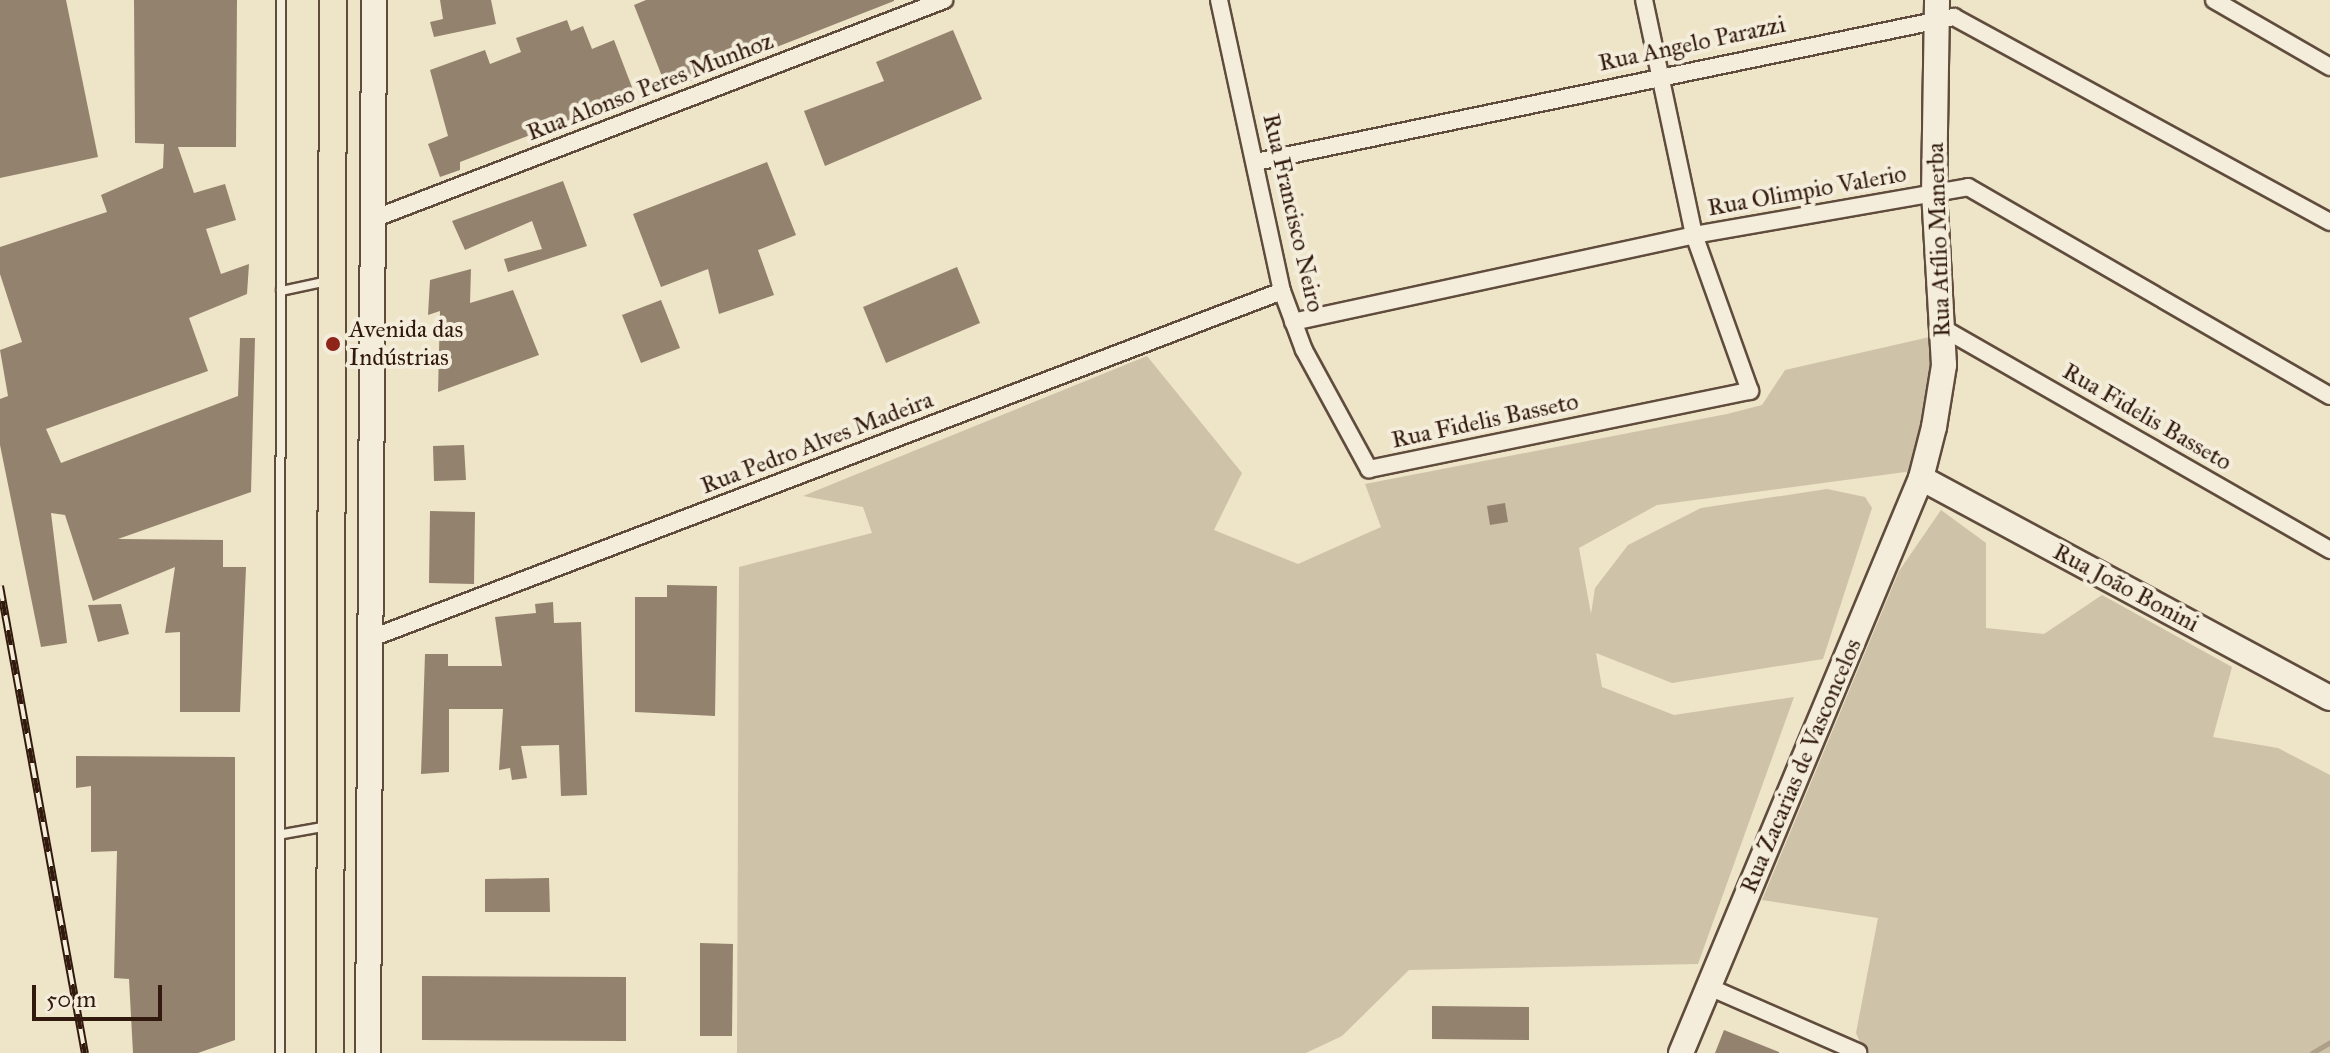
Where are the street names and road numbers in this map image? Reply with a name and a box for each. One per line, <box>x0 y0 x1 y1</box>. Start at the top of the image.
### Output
street label: Rua Angelo Parazzi <box>1596 10 1788 78</box>
street label: Rua Alonso Peres Munhoz <box>523 27 777 147</box>
street label: Rua Francisco Neiro <box>1256 111 1330 315</box>
street label: Rua Atílio Manerba <box>1921 142 1957 338</box>
street label: Rua Olimpio Valerio <box>1705 159 1909 223</box>
street label: Rua Fidelis Basseto <box>2057 357 2237 477</box>
street label: Rua Pedro Alves Madeira <box>697 385 937 501</box>
street label: Rua Fidelis Basseto <box>1389 387 1581 455</box>
street label: Rua João Bonini <box>2048 537 2204 639</box>
street label: Rua Zacarias de Vasconcelos <box>1734 634 1868 898</box>

